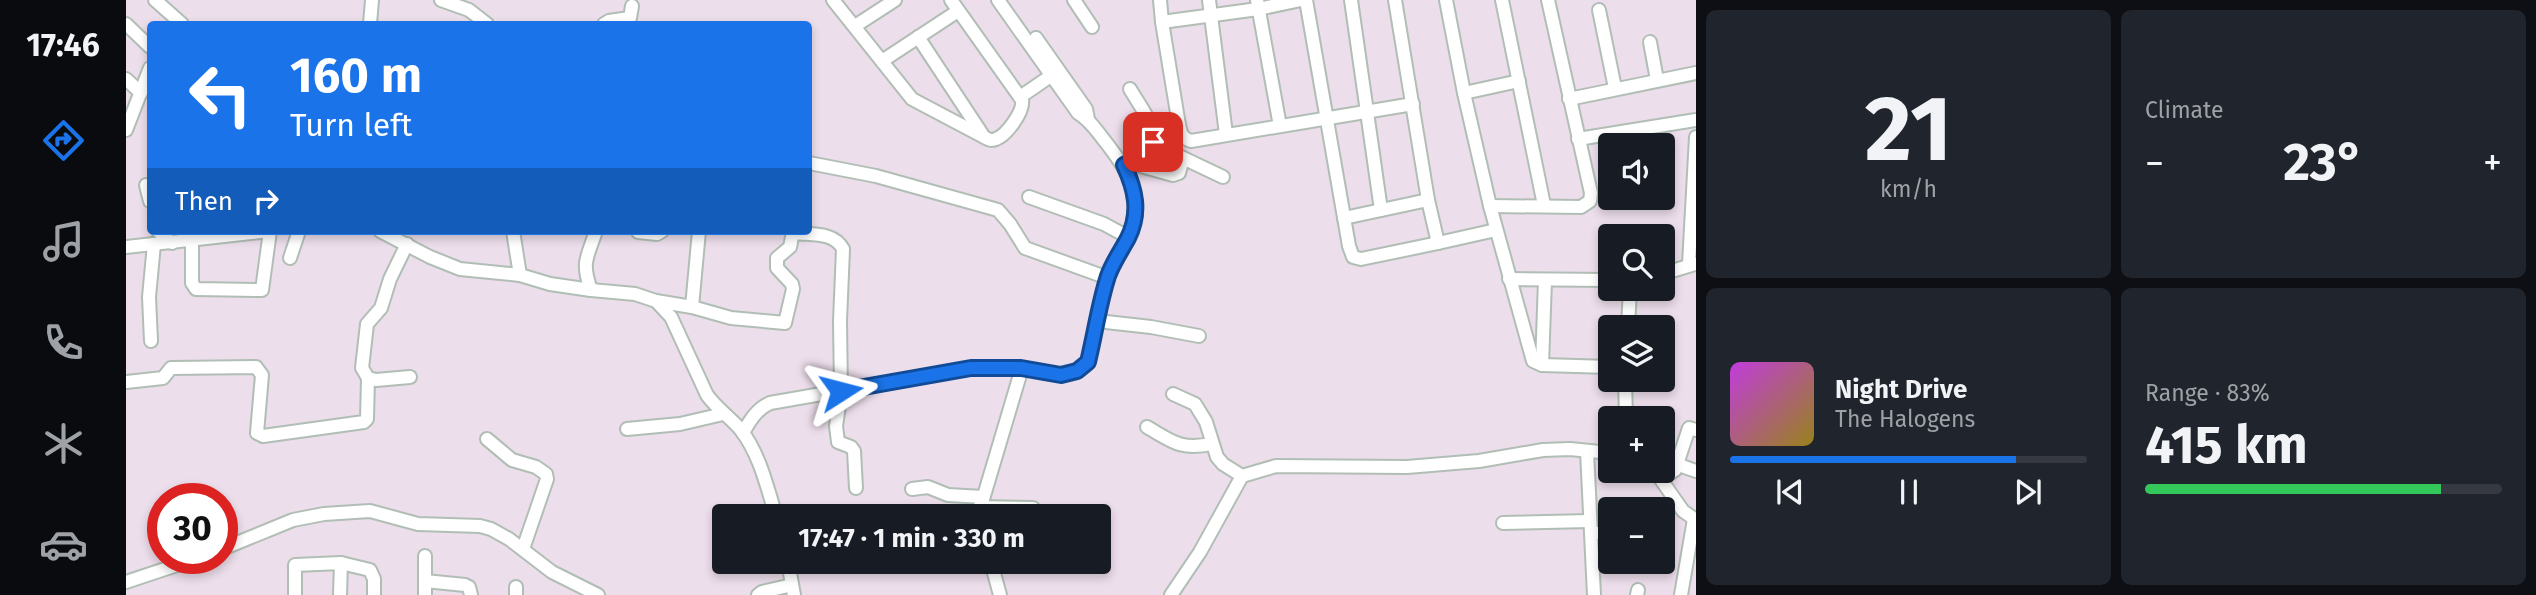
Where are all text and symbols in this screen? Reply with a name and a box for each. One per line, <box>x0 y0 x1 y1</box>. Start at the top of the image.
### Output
text: 17:46 <box>26 26 100 64</box>
text: 160 m <box>290 46 422 105</box>
icon: left <box>175 49 266 140</box>
text: 21 <box>1865 75 1952 184</box>
text: Climate <box>2145 96 2224 124</box>
text: Turn left <box>290 106 412 144</box>
pin <box>1123 112 1183 172</box>
icon: directions <box>39 116 88 165</box>
icon: arrive <box>1134 123 1172 161</box>
text: 23° <box>2283 131 2364 194</box>
map controls <box>1598 133 1675 574</box>
button: sound <box>1598 133 1675 210</box>
text: − <box>2145 140 2164 186</box>
text: + <box>2483 140 2502 186</box>
text: km/h <box>1880 175 1937 203</box>
icon: right <box>247 182 285 220</box>
text: Then <box>175 186 233 217</box>
icon: music <box>39 217 88 266</box>
button: search <box>1598 224 1675 301</box>
button: layers <box>1598 315 1675 392</box>
icon: phone <box>39 318 88 367</box>
position arrow <box>804 354 878 428</box>
text: Night Drive <box>1835 374 1967 405</box>
text: Range · 83% <box>2145 379 2270 407</box>
text: The Halogens <box>1835 405 1975 433</box>
button: + <box>1598 406 1675 483</box>
text: 415 km <box>2145 414 2308 477</box>
icon: climate <box>39 419 88 468</box>
icon: previous <box>1771 473 1809 511</box>
icon: pause <box>1890 473 1928 511</box>
icon: next <box>2009 473 2047 511</box>
speed limit sign: 30 <box>147 483 238 574</box>
button: − <box>1598 497 1675 574</box>
icon: car <box>39 520 88 569</box>
text: 17:47 · 1 min · 330 m <box>798 523 1025 554</box>

